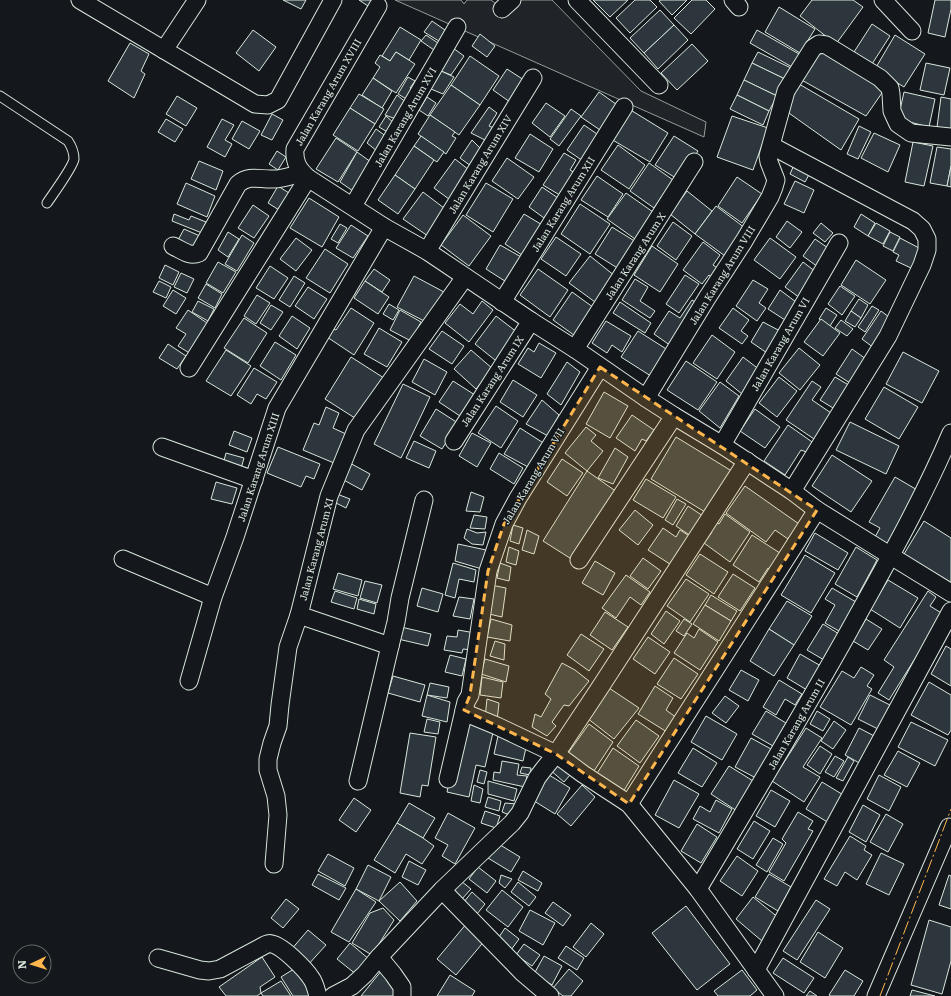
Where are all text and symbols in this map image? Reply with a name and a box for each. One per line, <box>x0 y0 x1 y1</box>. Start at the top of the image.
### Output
street label: Jalan Karang Arum XVIII <box>291 35 364 148</box>
street label: Jalan Karang Arum XVI <box>370 64 439 170</box>
street label: Jalan Karang Arum XIV <box>444 111 515 216</box>
street label: Jalan Karang Arum XII <box>527 153 598 254</box>
street label: Jalan Karang Arum X <box>601 209 669 302</box>
street label: Jalan Karang Arum VIII <box>685 222 758 327</box>
street label: Jalan Karang Arum VI <box>747 294 813 393</box>
street label: Jalan Karang Arum IX <box>456 332 527 429</box>
street label: Jalan Karang Arum XIII <box>233 410 282 523</box>
street label: Jalan Karang Arum VII <box>498 425 567 527</box>
street label: Jalan Karang Arum XI <box>295 496 336 602</box>
street label: Jalan Karang Arum II <box>763 675 828 772</box>
north arrow <box>12 944 52 984</box>
text: N <box>13 960 29 970</box>

